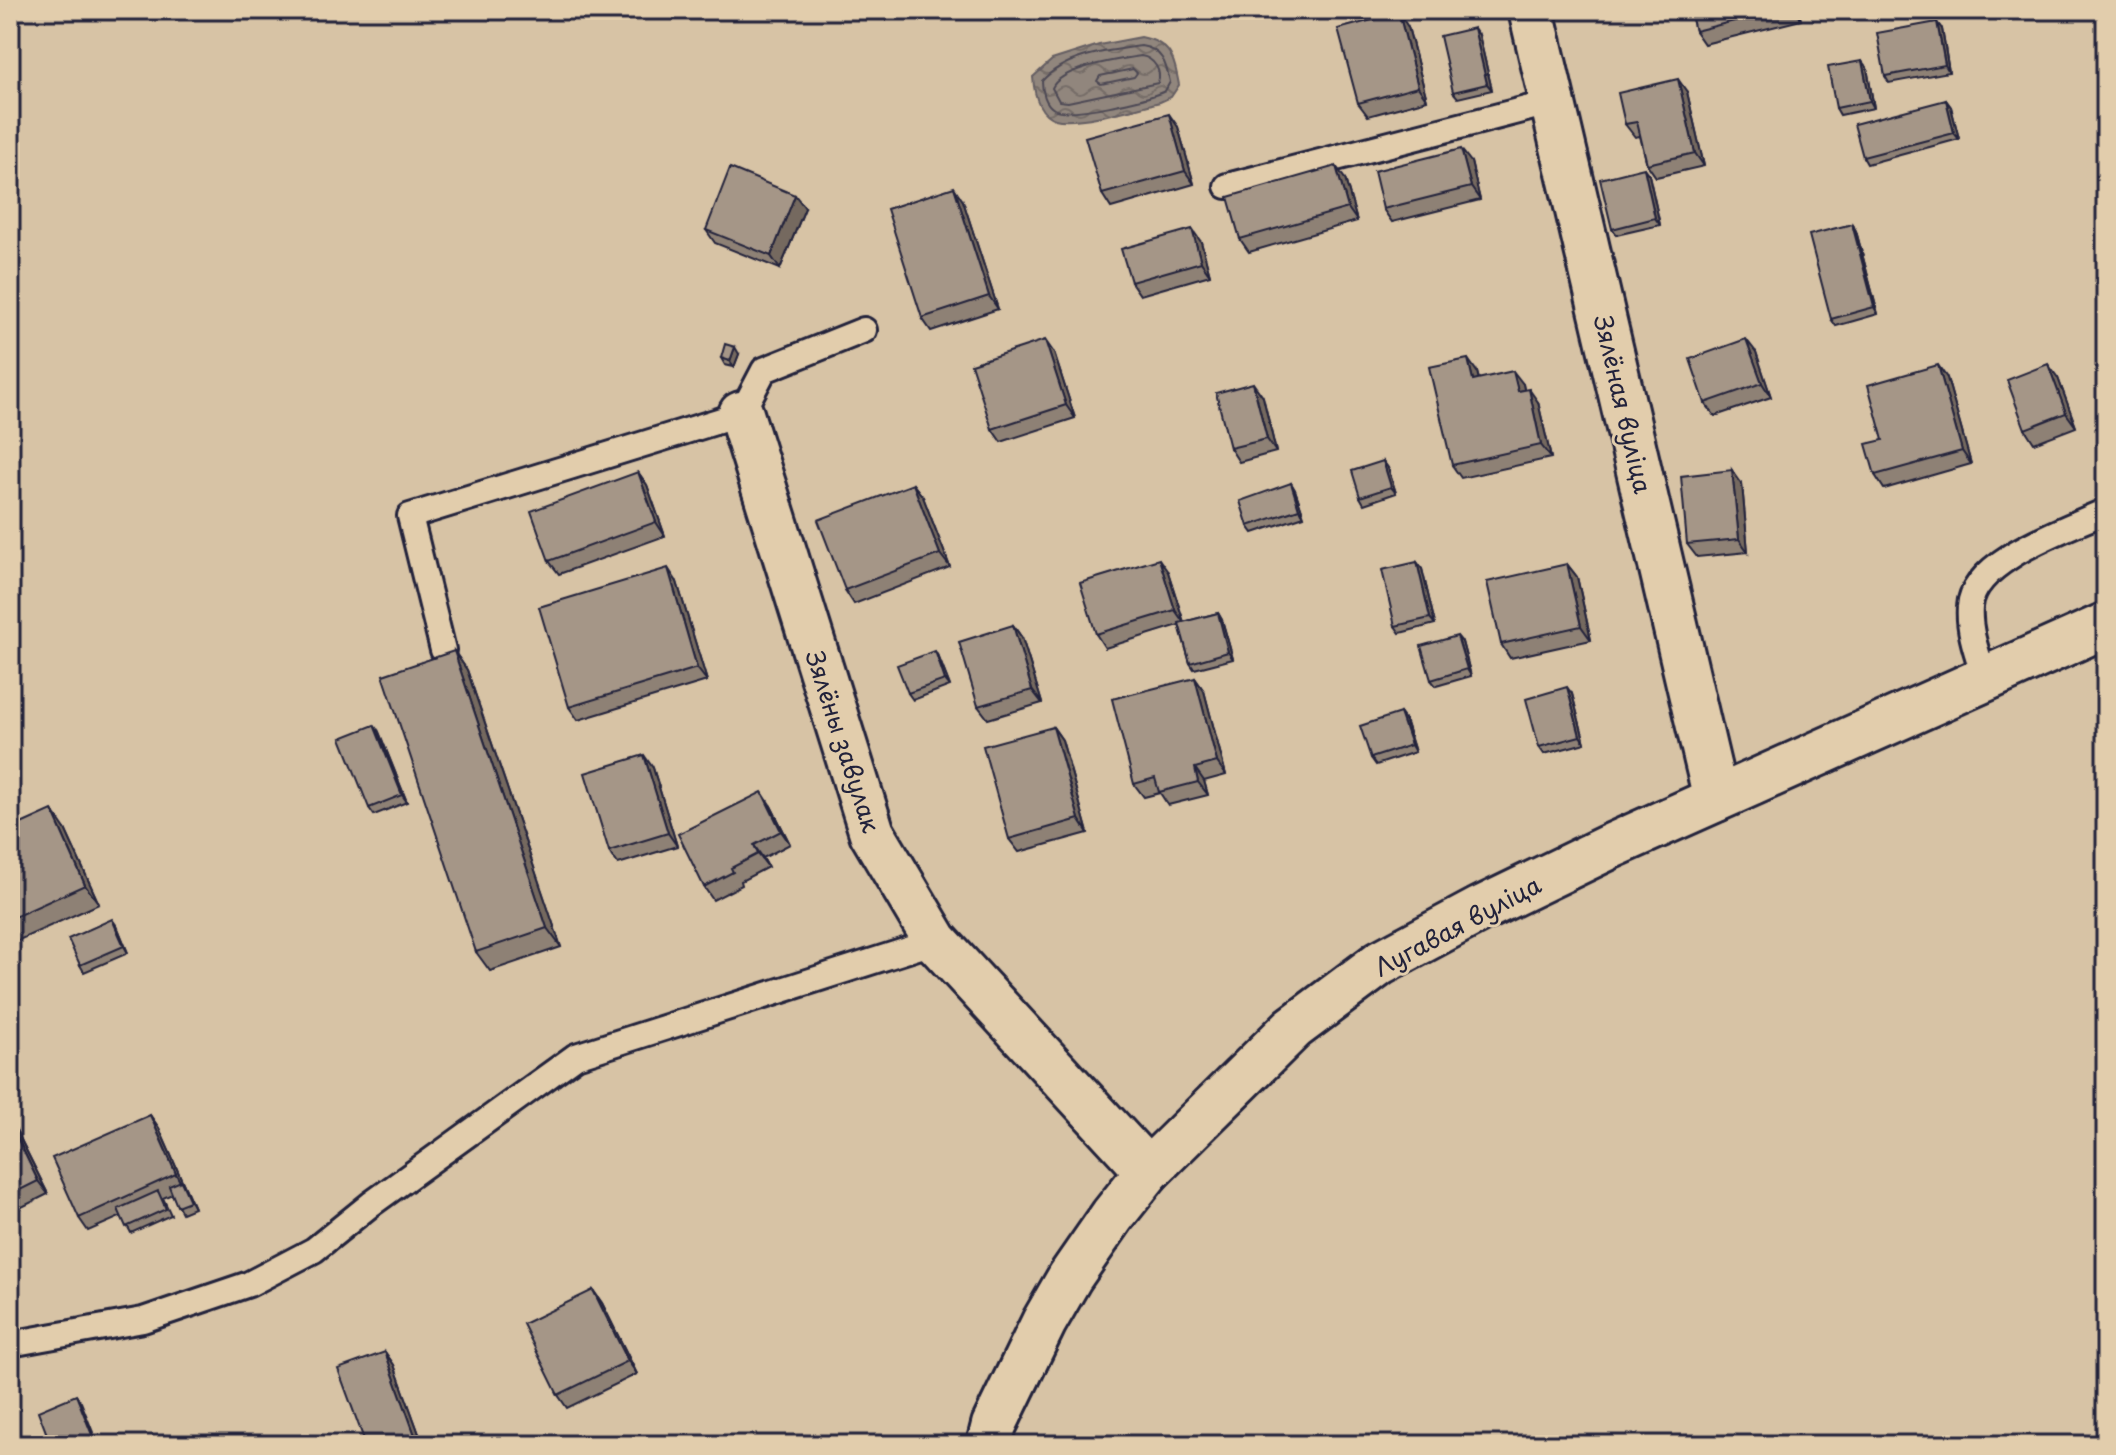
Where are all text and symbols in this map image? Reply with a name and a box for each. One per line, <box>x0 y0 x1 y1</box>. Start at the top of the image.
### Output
street label: Зялёная вуліца <box>1586 311 1662 497</box>
street label: Зялёны завулак <box>798 645 891 837</box>
street label: Лугавая вуліца <box>1367 866 1547 984</box>

